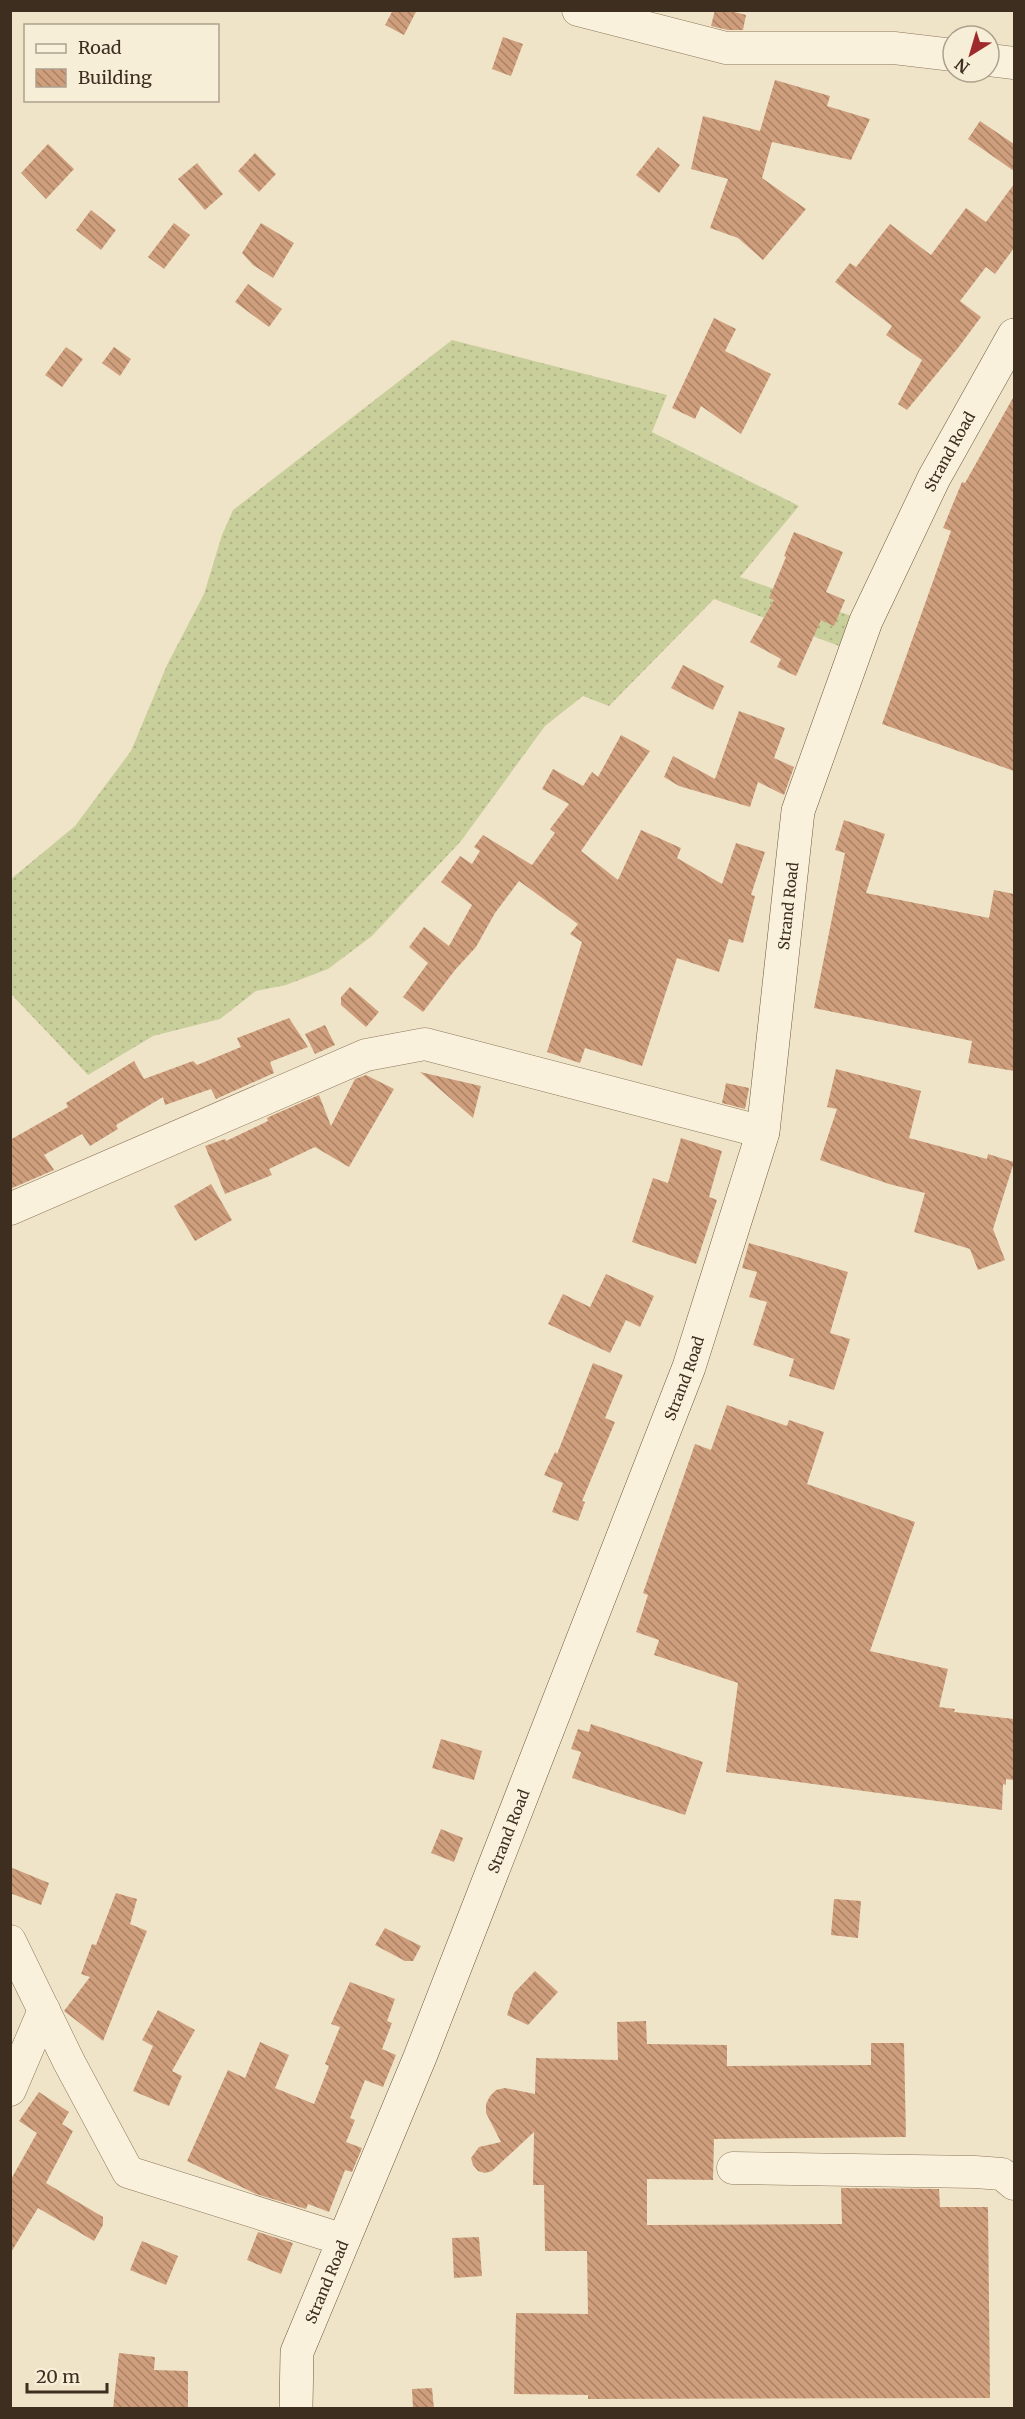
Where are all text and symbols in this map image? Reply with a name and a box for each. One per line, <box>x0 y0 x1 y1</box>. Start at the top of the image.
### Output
legend <box>24 24 219 102</box>
north arrow <box>941 24 1001 84</box>
text: Road <box>78 36 122 59</box>
text: N <box>951 54 973 78</box>
text: Building <box>78 66 152 89</box>
street label: Strand Road <box>919 408 979 495</box>
street label: Strand Road <box>773 861 802 951</box>
street label: Strand Road <box>660 1334 708 1423</box>
street label: Strand Road <box>483 1787 533 1876</box>
street label: Strand Road <box>300 2237 352 2326</box>
scale bar <box>27 2356 106 2394</box>
text: 20 m <box>36 2365 80 2388</box>

